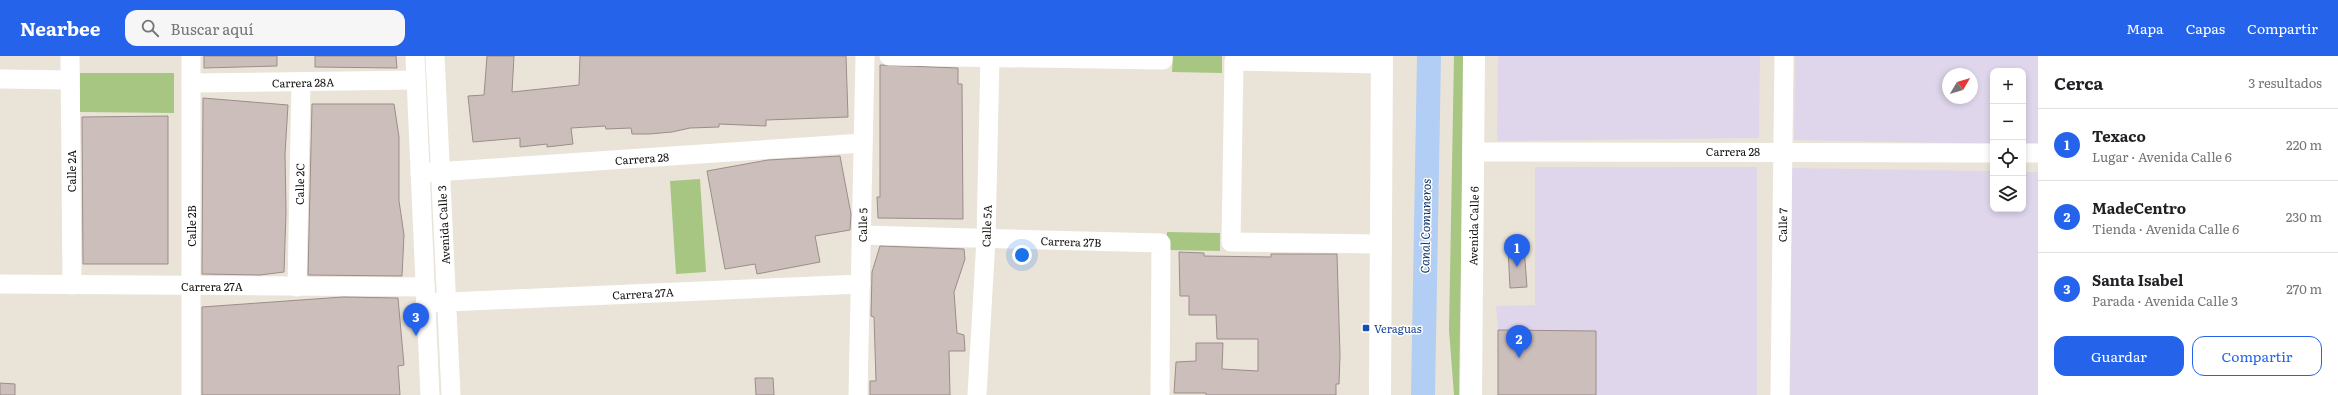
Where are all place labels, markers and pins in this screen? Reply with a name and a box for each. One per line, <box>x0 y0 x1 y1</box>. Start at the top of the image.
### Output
pin: 1 <box>1504 234 1530 267</box>
pin: 3 <box>403 303 429 336</box>
place label: Veraguas <box>1374 320 1422 336</box>
marker: Veraguas <box>1361 323 1371 333</box>
pin: 2 <box>1506 325 1532 358</box>

